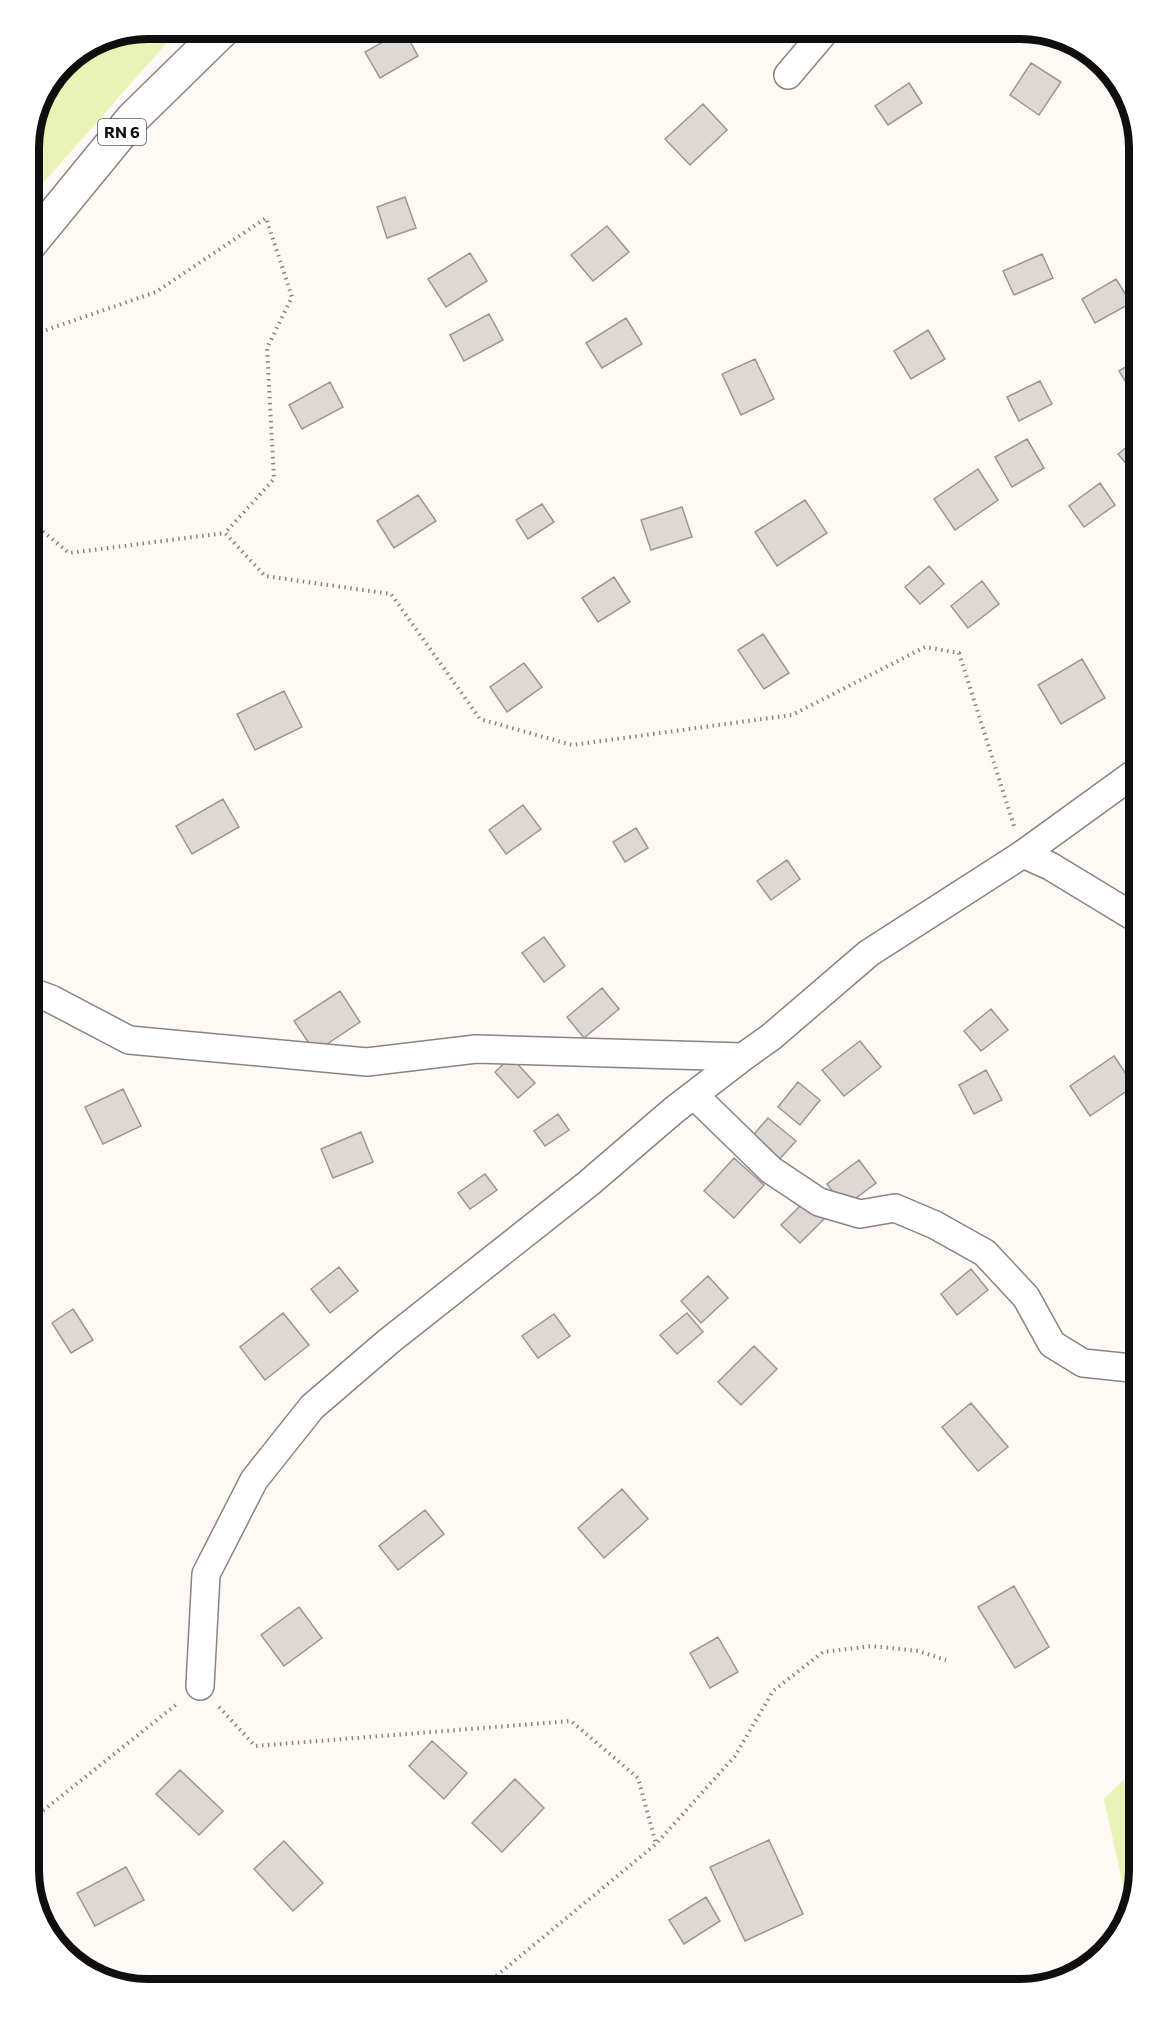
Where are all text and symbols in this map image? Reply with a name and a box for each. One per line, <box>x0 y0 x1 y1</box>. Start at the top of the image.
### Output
road number: RN 6 <box>98 119 146 145</box>

